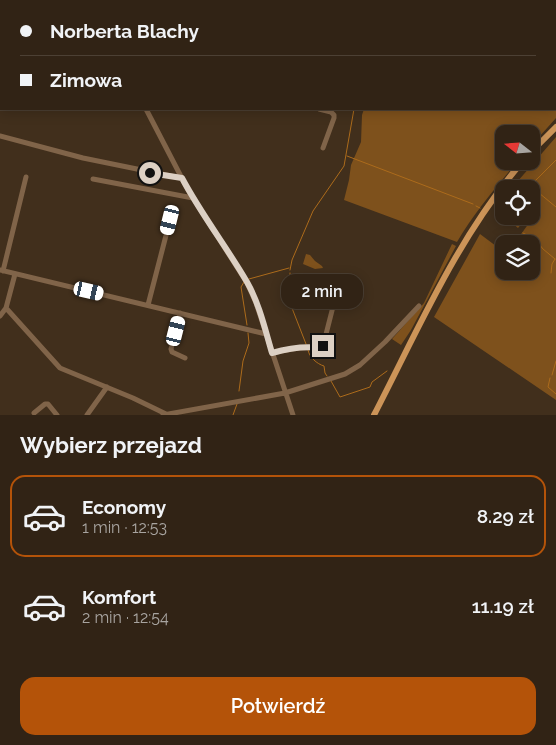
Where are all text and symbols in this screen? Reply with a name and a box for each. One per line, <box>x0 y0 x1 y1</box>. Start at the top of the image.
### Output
text: Norberta Blachy <box>50 20 199 42</box>
text: Zimowa <box>50 69 122 91</box>
north arrow <box>495 125 540 170</box>
map controls <box>495 125 540 280</box>
route start <box>139 162 161 184</box>
button: locate <box>495 180 540 225</box>
car <box>159 204 180 236</box>
button: layers <box>495 235 540 280</box>
callout: 2 min <box>282 274 364 308</box>
car <box>72 280 105 302</box>
text: 2 min <box>302 282 343 301</box>
car <box>165 315 186 347</box>
route end <box>312 335 334 357</box>
text: Wybierz przejazd <box>20 432 202 458</box>
icon: car <box>22 494 67 539</box>
text: Economy <box>82 496 166 518</box>
text: 8.29 zł <box>477 505 534 527</box>
text: 1 min · 12:53 <box>82 518 167 537</box>
icon: car <box>22 584 67 629</box>
text: Komfort <box>82 586 156 608</box>
text: 11.19 zł <box>472 595 534 617</box>
text: 2 min · 12:54 <box>82 608 169 627</box>
button: Potwierdź <box>20 677 536 735</box>

